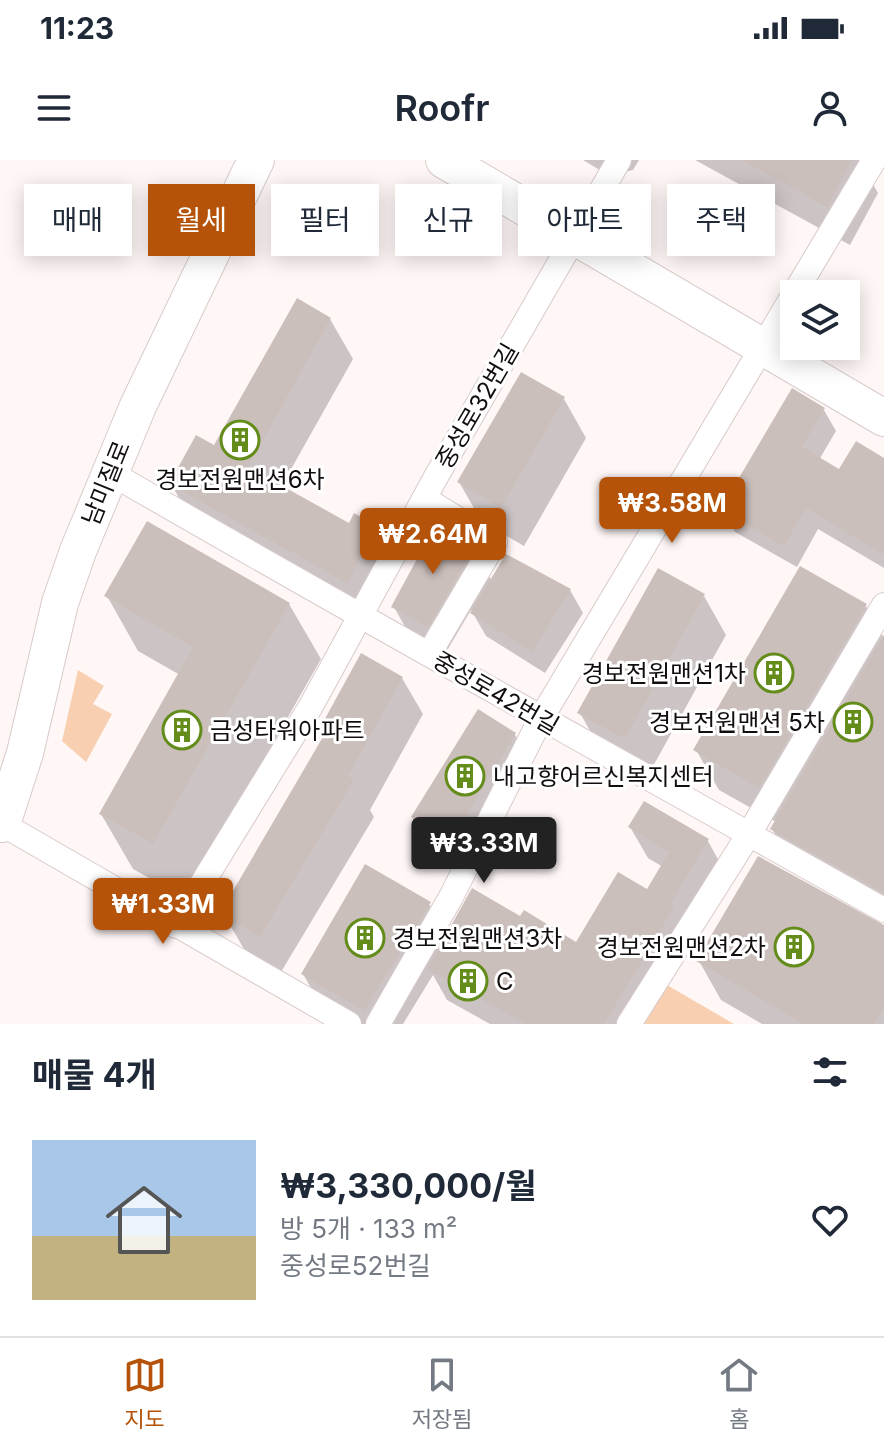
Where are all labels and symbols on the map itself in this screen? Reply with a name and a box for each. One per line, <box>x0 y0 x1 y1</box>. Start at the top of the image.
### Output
street label: 중성로32번길 <box>429 338 525 474</box>
building icon: 경보전원맨션6차 <box>219 419 261 461</box>
street label: 남미질로 <box>76 437 136 529</box>
place label: 경보전원맨션6차 <box>155 465 325 494</box>
pin: ₩3.58M <box>607 477 737 545</box>
pin: ₩2.64M <box>368 508 498 576</box>
street label: 중성로42번길 <box>428 645 564 741</box>
building icon: 경보전원맨션1차 <box>753 652 795 694</box>
place label: 경보전원맨션1차 <box>582 659 746 688</box>
building icon: 경보전원맨션 5차 <box>832 701 874 743</box>
place label: 경보전원맨션 5차 <box>649 708 825 737</box>
building icon: 금성타워아파트 <box>161 709 203 751</box>
place label: 금성타워아파트 <box>210 716 365 745</box>
building icon: 내고향어르신복지센터 <box>444 755 486 797</box>
place label: 내고향어르신복지센터 <box>493 762 714 791</box>
pin: ₩3.33M <box>419 817 549 885</box>
pin: ₩1.33M <box>98 878 228 946</box>
building icon: 경보전원맨션3차 <box>344 917 386 959</box>
place label: 경보전원맨션3차 <box>393 924 562 953</box>
building icon: 경보전원맨션2차 <box>773 926 815 968</box>
place label: 경보전원맨션2차 <box>597 933 766 962</box>
building icon: C <box>447 960 489 1002</box>
place label: C <box>496 967 514 996</box>

